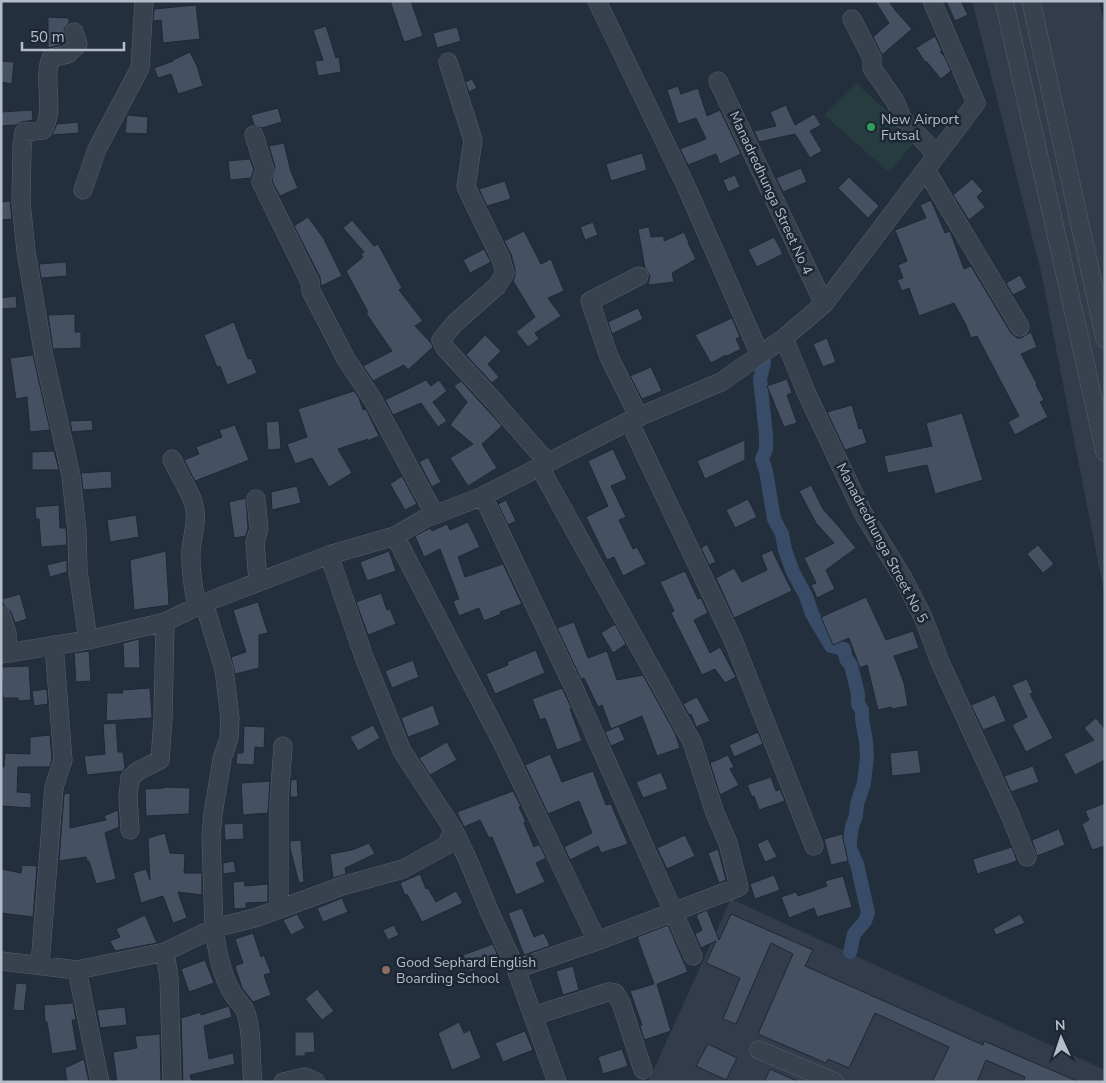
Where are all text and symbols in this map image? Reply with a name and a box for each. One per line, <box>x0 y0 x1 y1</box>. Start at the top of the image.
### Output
scale bar <box>22 20 125 52</box>
text: 50 m <box>30 27 65 47</box>
street label: Manadredhunga Street No 4 <box>725 108 817 278</box>
place label: New Airport Futsal <box>881 110 959 145</box>
marker: New Airport Futsal <box>865 121 877 133</box>
street label: Manadredhunga Street No 5 <box>832 460 932 626</box>
place label: Good Sephard English Boarding School <box>396 953 536 988</box>
marker: Good Sephard English Boarding School <box>380 964 392 976</box>
north arrow <box>1036 1013 1086 1063</box>
text: N <box>1055 1016 1066 1035</box>

